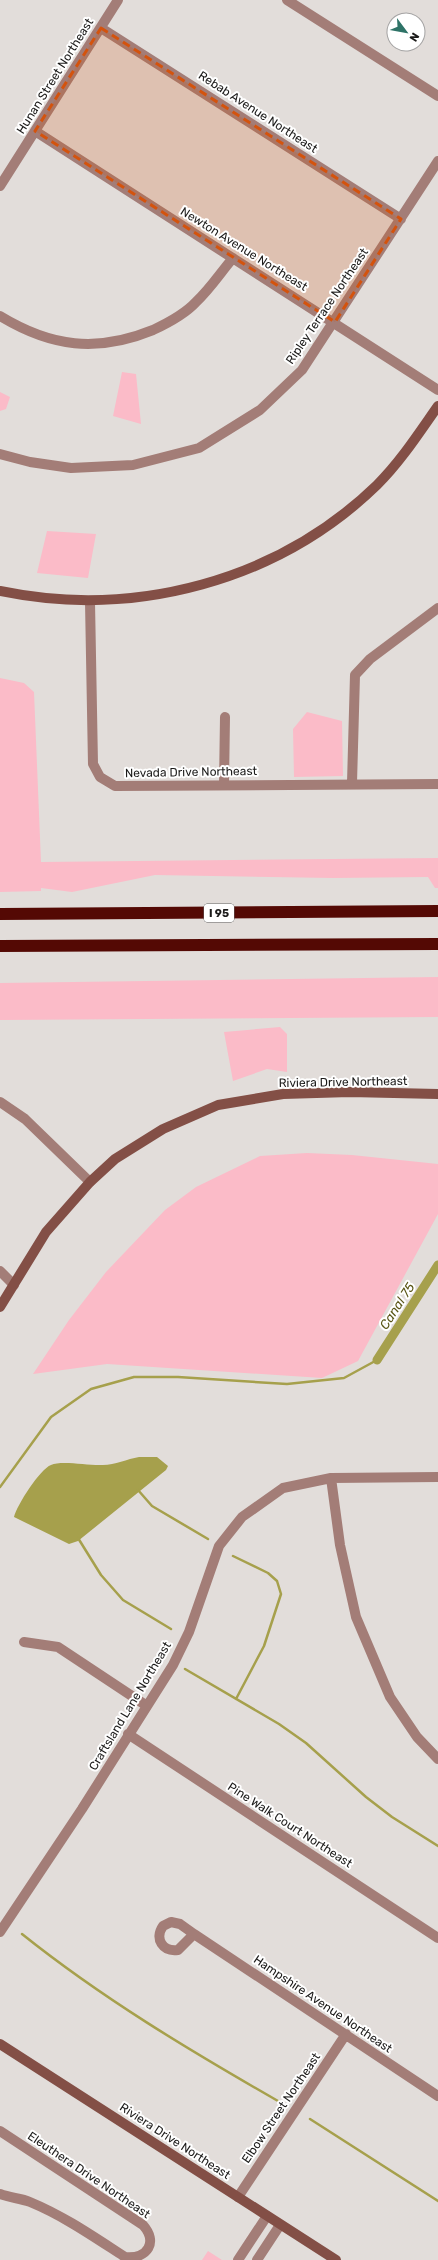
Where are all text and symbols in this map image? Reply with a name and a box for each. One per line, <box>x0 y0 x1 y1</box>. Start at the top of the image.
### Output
north arrow <box>386 12 426 52</box>
street label: Hunan Street Northeast <box>14 15 96 136</box>
text: N <box>406 30 422 44</box>
street label: Rebab Avenue Northeast <box>196 68 320 156</box>
street label: Newton Avenue Northeast <box>178 204 310 294</box>
street label: Ripley Terrace Northeast <box>283 245 371 367</box>
street label: Nevada Drive Northeast <box>125 764 258 780</box>
road number: I 95 <box>204 904 234 922</box>
street label: Riviera Drive Northeast <box>278 1074 408 1090</box>
water label: Canal 75 <box>376 1280 418 1332</box>
street label: Craftsland Lane Northeast <box>86 1639 174 1773</box>
street label: Pine Walk Court Northeast <box>225 1780 355 1871</box>
street label: Hampshire Avenue Northeast <box>251 1952 395 2056</box>
street label: Elbow Street Northeast <box>239 2050 323 2166</box>
street label: Riviera Drive Northeast <box>117 2100 233 2182</box>
street label: Eleuthera Drive Northeast <box>25 2129 153 2221</box>

